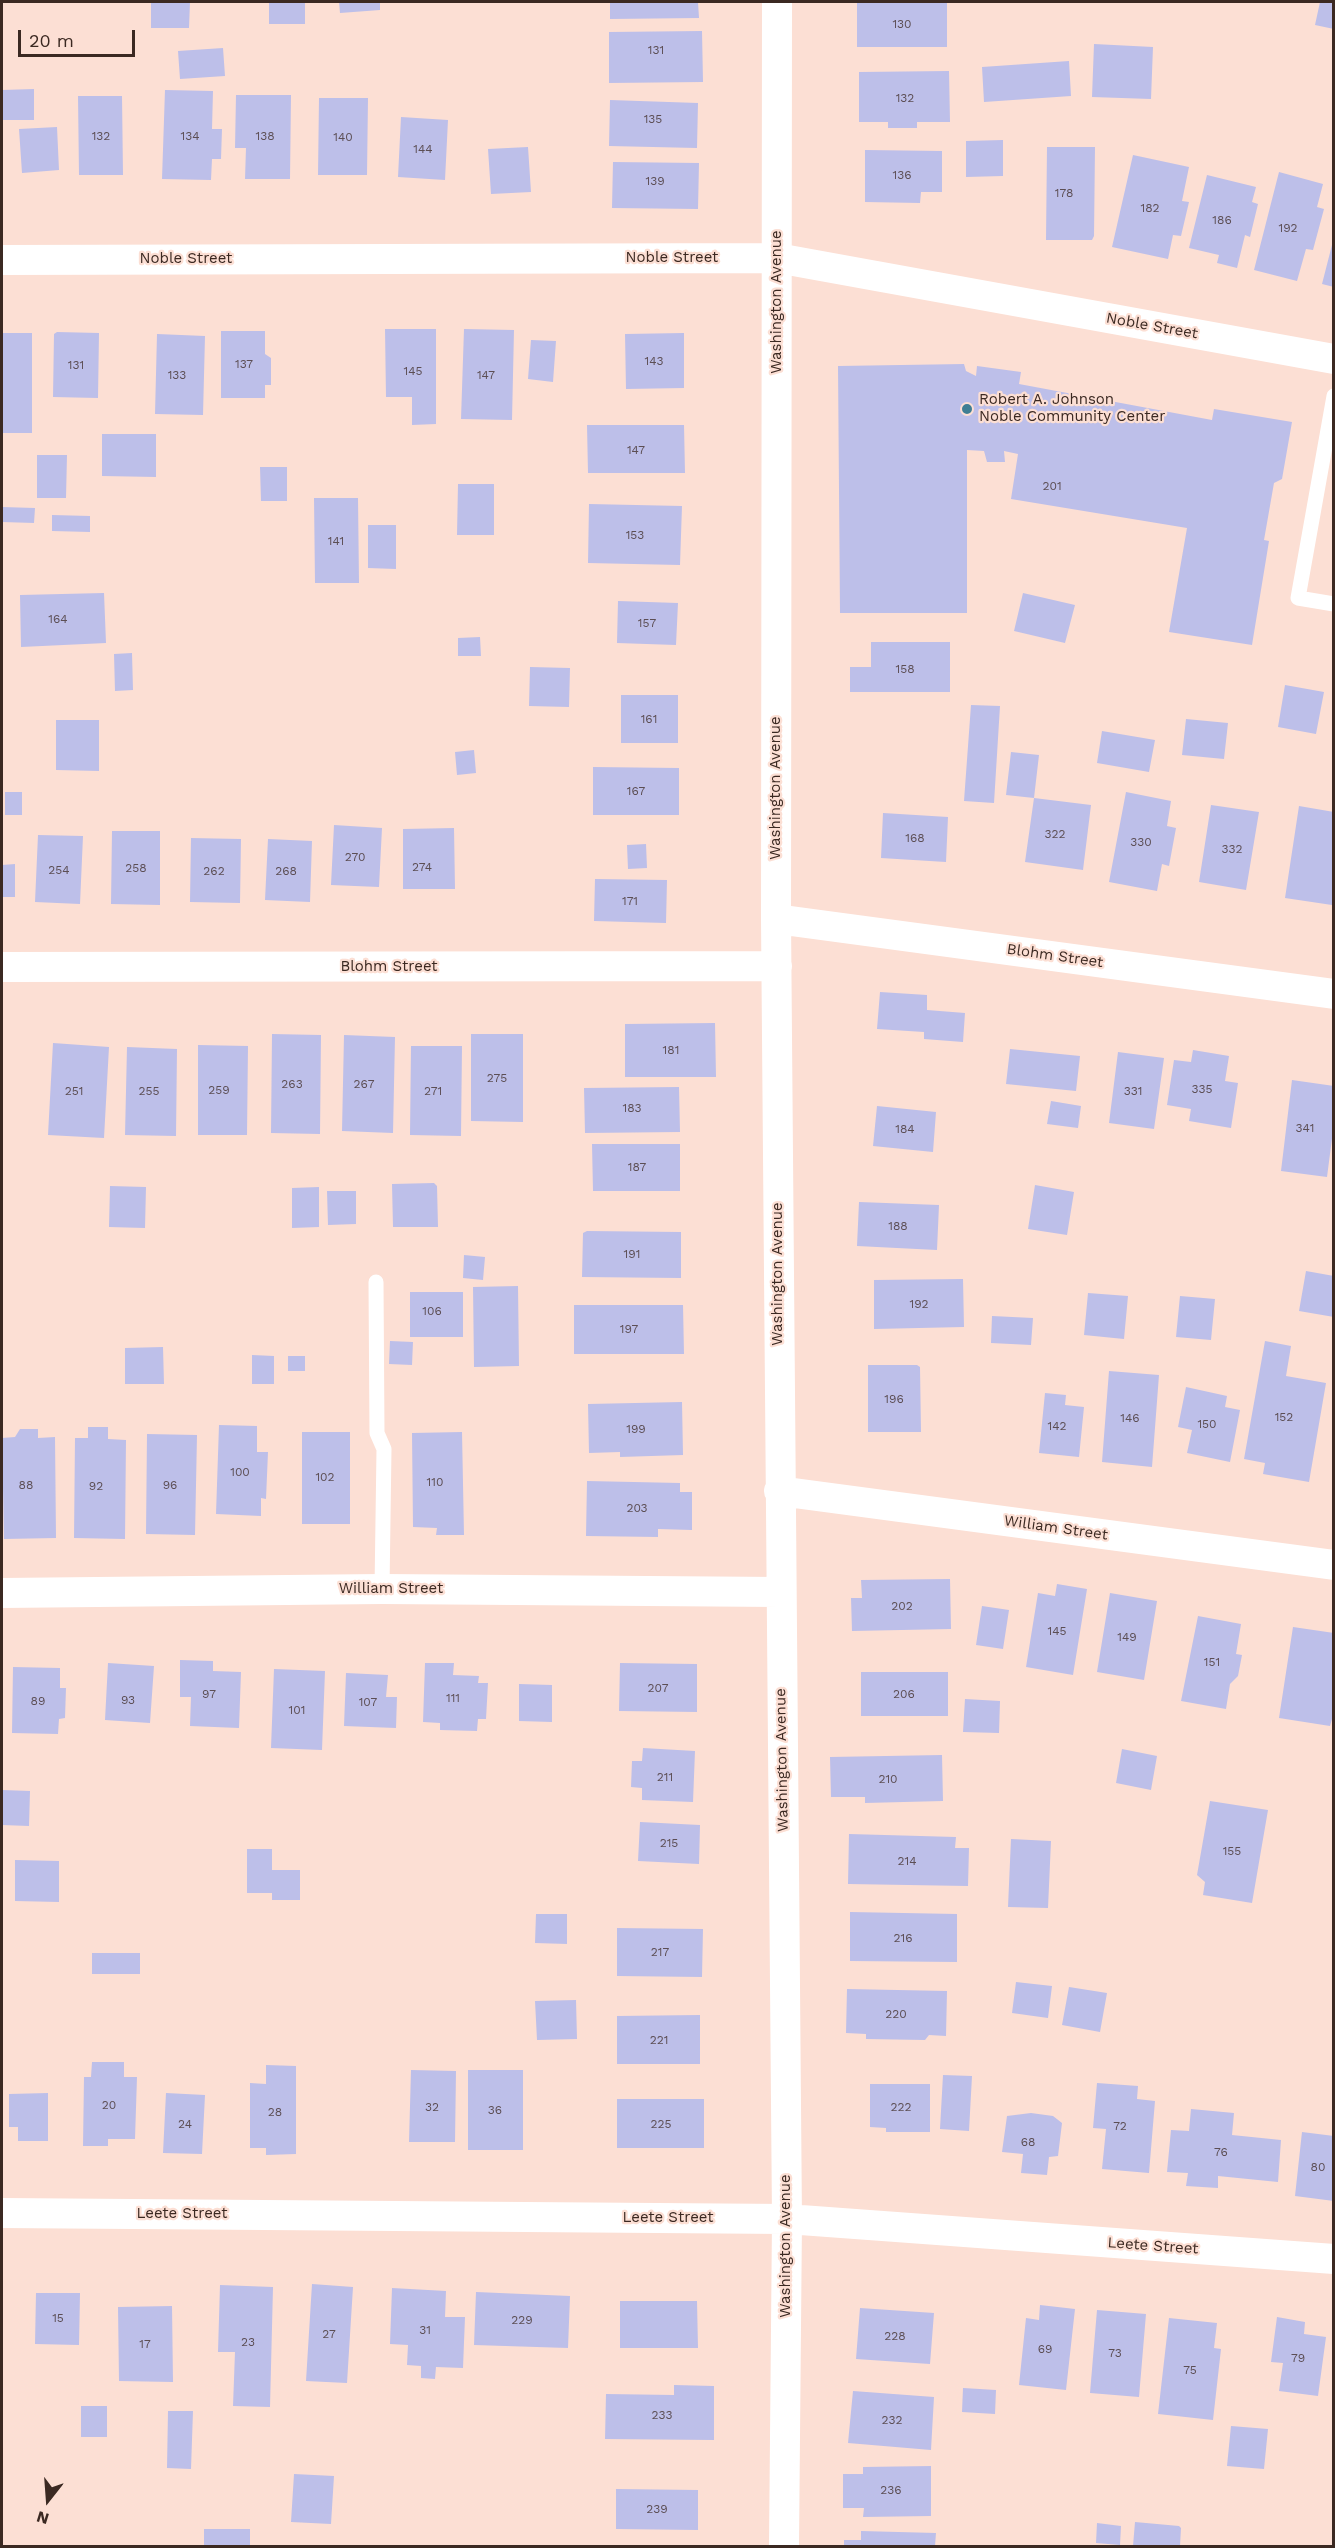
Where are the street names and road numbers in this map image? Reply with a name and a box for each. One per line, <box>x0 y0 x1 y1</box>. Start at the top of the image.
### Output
street label: Washington Avenue <box>768 230 786 374</box>
street label: Noble Street <box>626 249 718 267</box>
street label: Noble Street <box>140 250 232 268</box>
street label: Noble Street <box>1105 309 1199 343</box>
street label: Washington Avenue <box>767 716 785 860</box>
street label: Blohm Street <box>1006 940 1104 972</box>
street label: Blohm Street <box>340 958 438 976</box>
street label: Washington Avenue <box>769 1202 787 1346</box>
street label: William Street <box>1003 1512 1109 1544</box>
street label: William Street <box>339 1580 443 1598</box>
street label: Washington Avenue <box>772 1688 792 1832</box>
street label: Washington Avenue <box>777 2174 795 2318</box>
street label: Leete Street <box>136 2205 228 2223</box>
street label: Leete Street <box>622 2209 714 2227</box>
street label: Leete Street <box>1107 2234 1199 2258</box>

